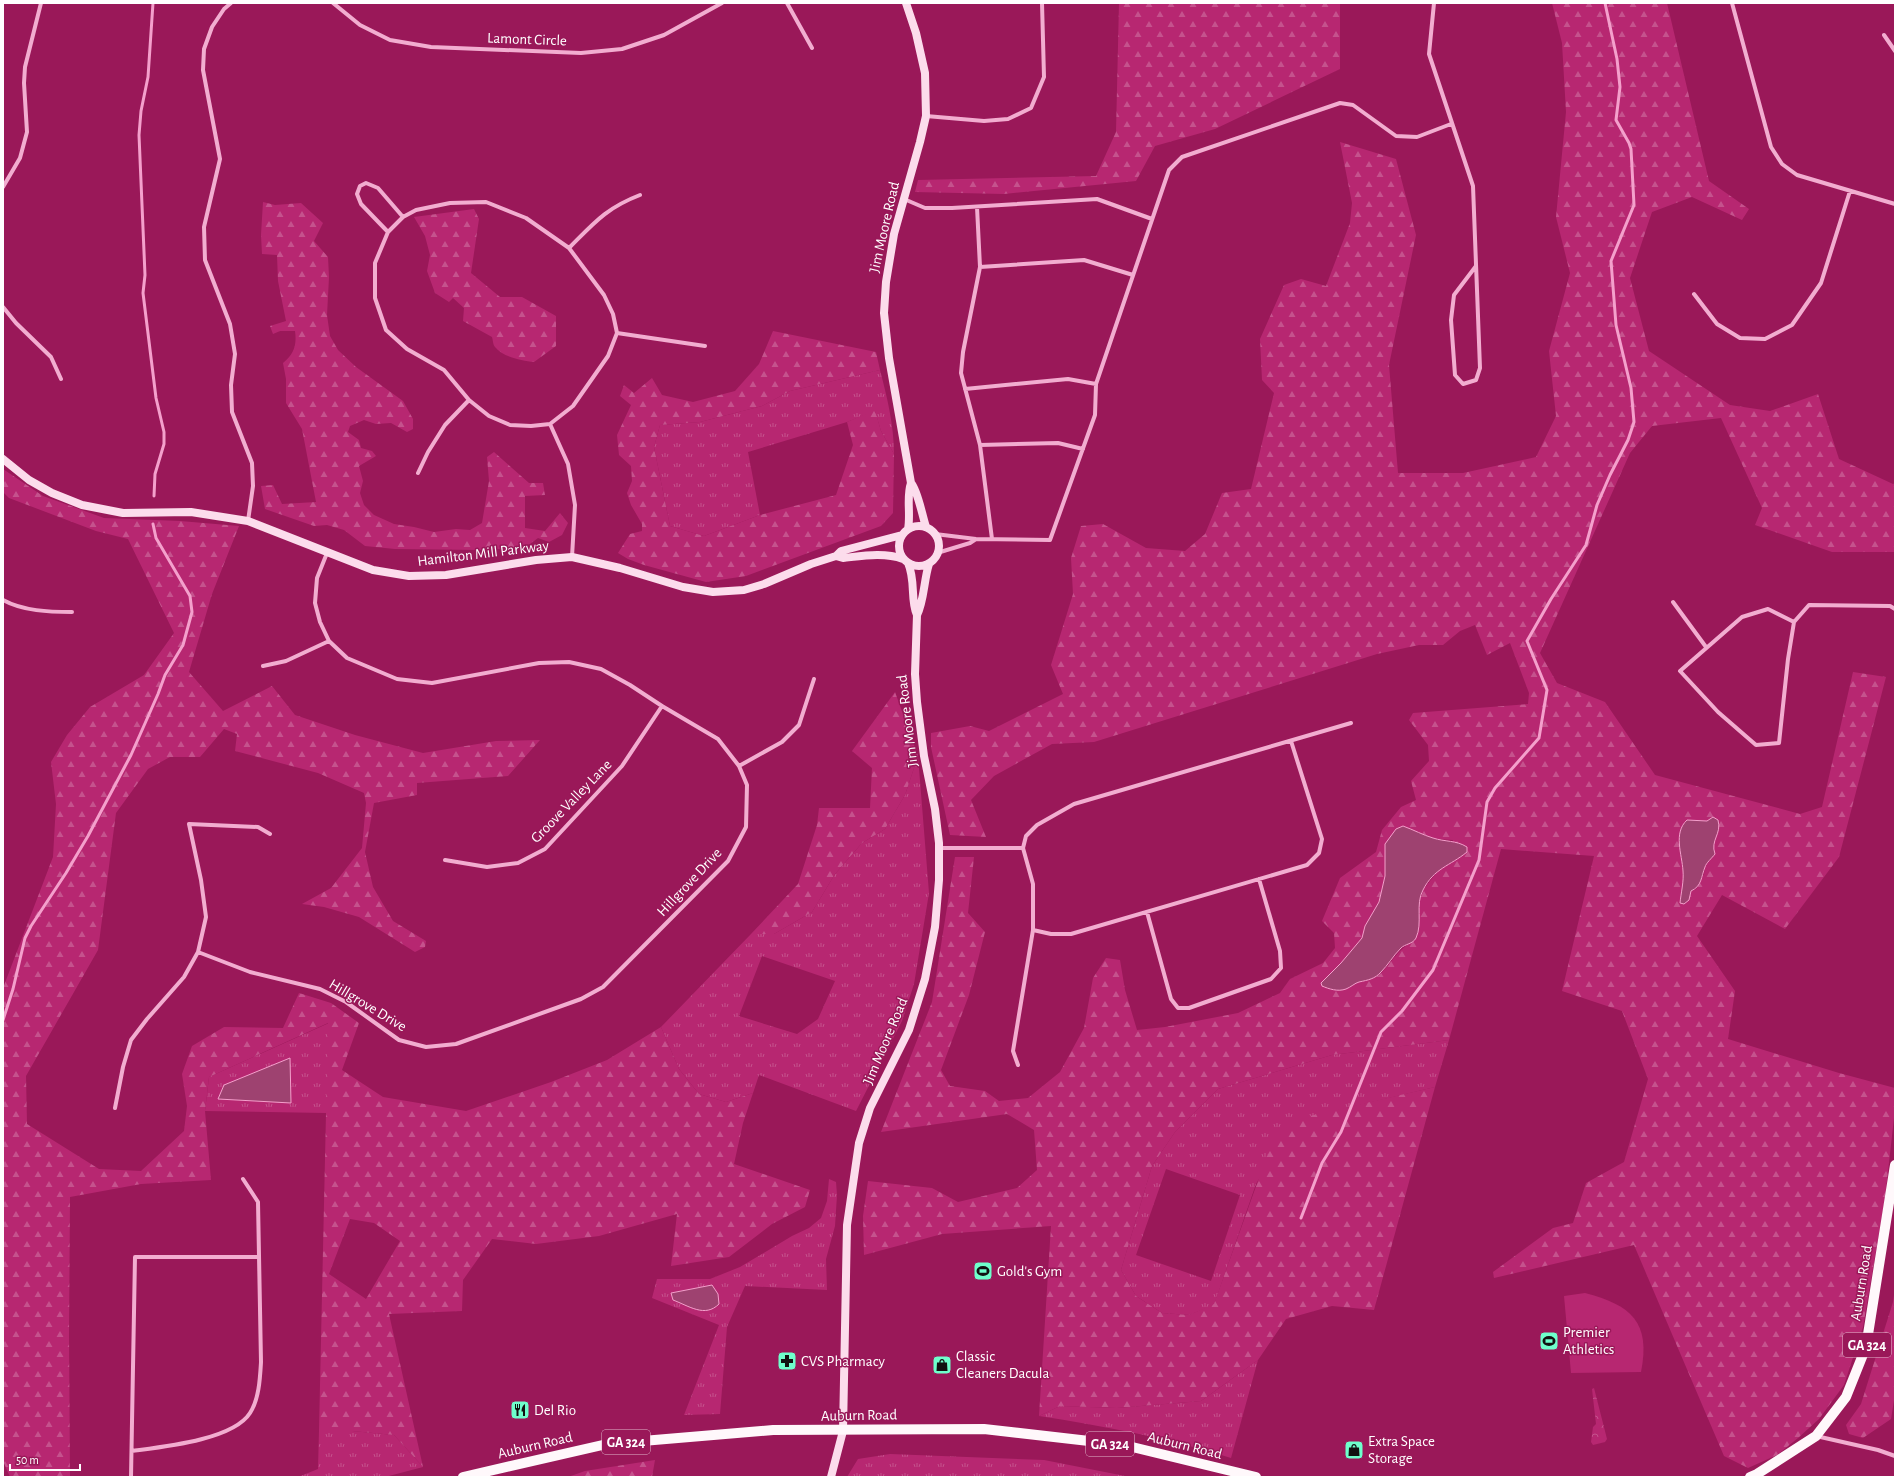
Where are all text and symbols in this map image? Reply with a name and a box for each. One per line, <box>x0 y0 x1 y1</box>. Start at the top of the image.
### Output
street label: Lamont Circle <box>487 31 567 48</box>
street label: Jim Moore Road <box>867 180 902 274</box>
street label: Hamilton Mill Parkway <box>416 538 550 569</box>
street label: Jim Moore Road <box>894 674 921 768</box>
street label: Groove Valley Lane <box>528 757 615 846</box>
street label: Hillgrove Drive <box>654 845 725 919</box>
street label: Hillgrove Drive <box>326 977 409 1034</box>
street label: Jim Moore Road <box>860 995 911 1087</box>
street label: Auburn Road <box>1848 1244 1875 1322</box>
sports icon: Gold's Gym <box>972 1260 994 1282</box>
place label: Gold's Gym <box>997 1264 1062 1279</box>
place label: Premier Athletics <box>1563 1325 1614 1357</box>
sports icon: Premier Athletics <box>1538 1330 1560 1352</box>
road number: GA 324 <box>1843 1333 1891 1357</box>
place label: Classic Cleaners Dacula <box>956 1349 1049 1381</box>
pharmacy icon: CVS Pharmacy <box>776 1350 798 1372</box>
place label: CVS Pharmacy <box>801 1354 886 1369</box>
shop icon: Classic Cleaners Dacula <box>931 1354 953 1376</box>
restaurant icon: Del Rio <box>509 1399 531 1421</box>
place label: Del Rio <box>534 1403 576 1418</box>
street label: Auburn Road <box>821 1407 897 1424</box>
street label: Auburn Road <box>1146 1429 1224 1462</box>
street label: Auburn Road <box>496 1430 574 1461</box>
road number: GA 324 <box>602 1430 650 1454</box>
road number: GA 324 <box>1086 1432 1134 1456</box>
place label: Extra Space Storage <box>1368 1434 1435 1466</box>
shop icon: Extra Space Storage <box>1343 1439 1365 1461</box>
scale bar <box>10 1446 80 1472</box>
text: 50 m <box>16 1454 39 1466</box>

